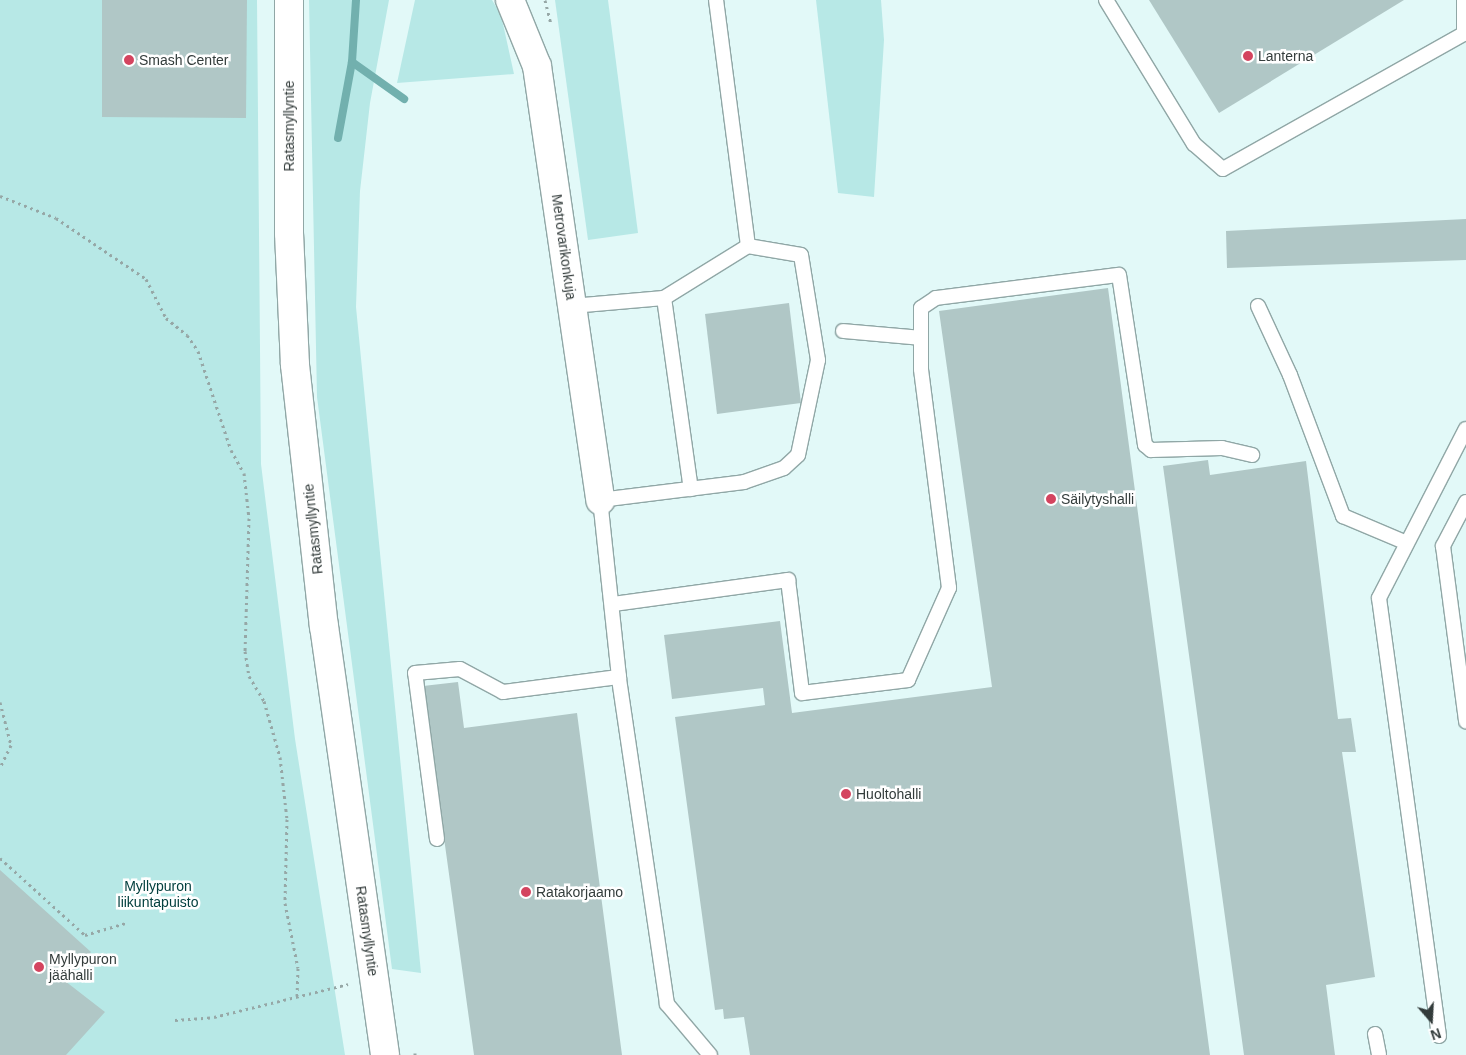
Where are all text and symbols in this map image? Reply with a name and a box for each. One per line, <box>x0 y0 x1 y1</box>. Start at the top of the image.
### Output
place label: Lanterna <box>1258 48 1313 64</box>
marker: Lanterna <box>1242 50 1254 62</box>
place label: Smash Center <box>139 52 228 68</box>
marker: Smash Center <box>123 54 135 66</box>
street label: Ratasmyllyntie <box>281 80 297 172</box>
street label: Metrovarikonkuja <box>548 193 580 301</box>
street label: Ratasmyllyntie <box>300 483 326 575</box>
place label: Säilytyshalli <box>1061 491 1134 507</box>
marker: Säilytyshalli <box>1045 493 1057 505</box>
place label: Huoltohalli <box>856 786 921 802</box>
marker: Huoltohalli <box>840 788 852 800</box>
park label: Myllypuron liikuntapuisto <box>118 878 198 910</box>
place label: Ratakorjaamo <box>536 884 623 900</box>
street label: Ratasmyllyntie <box>352 885 382 977</box>
marker: Ratakorjaamo <box>520 886 532 898</box>
place label: Myllypuron jäähalli <box>49 951 117 984</box>
marker: Myllypuron jäähalli <box>33 961 45 973</box>
north arrow <box>1406 995 1456 1045</box>
text: N <box>1428 1025 1443 1043</box>

